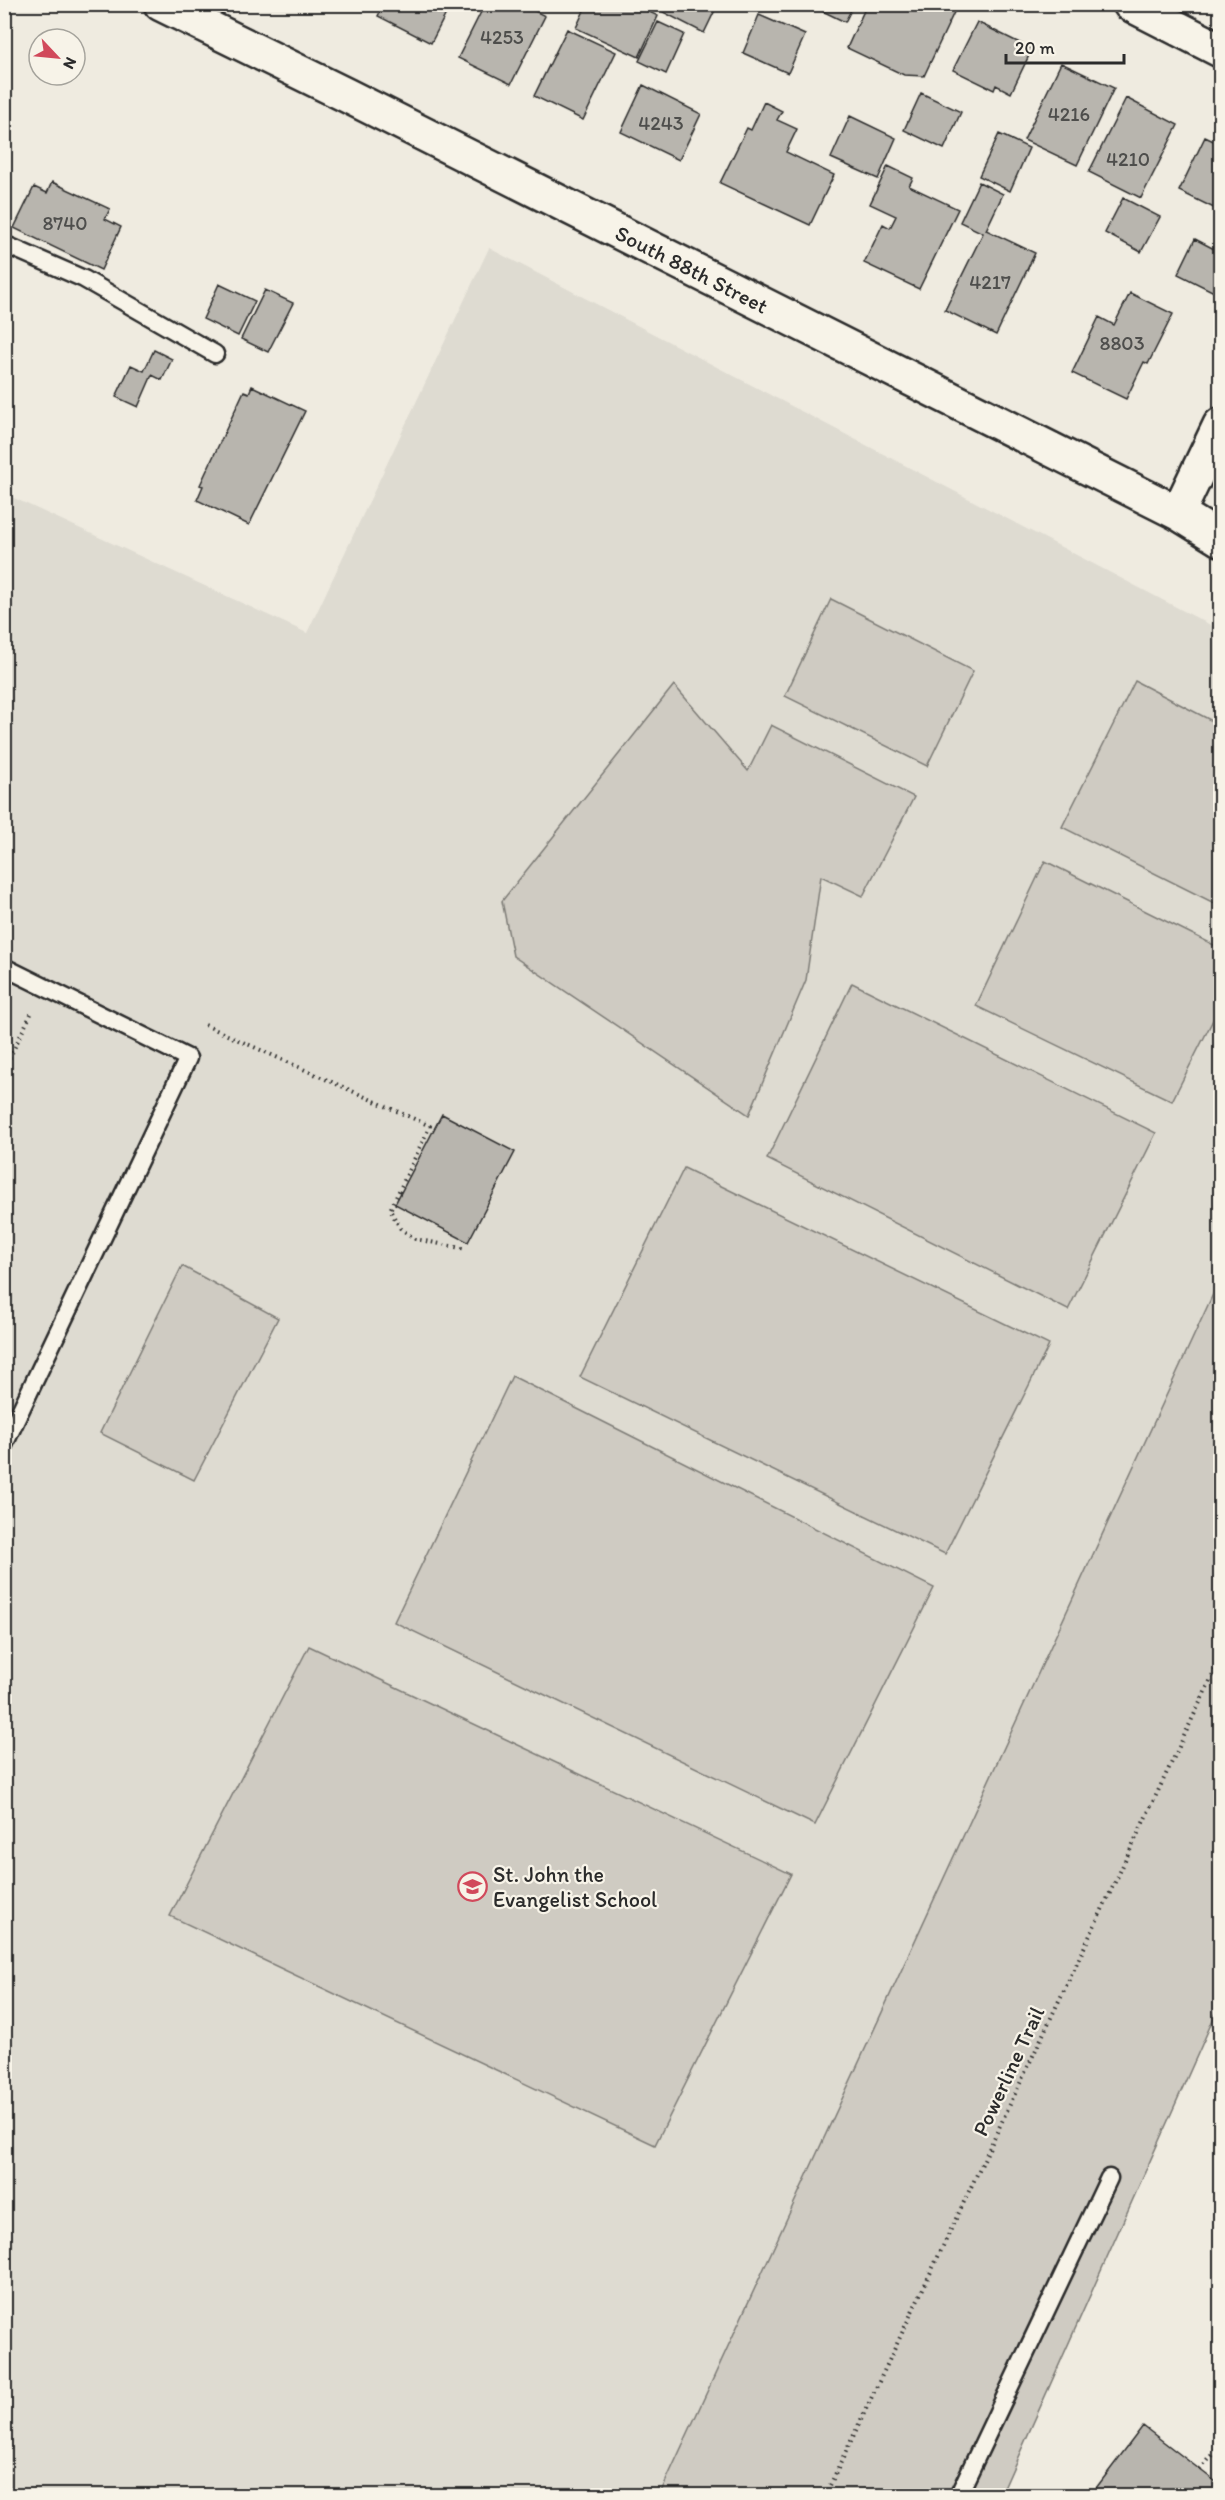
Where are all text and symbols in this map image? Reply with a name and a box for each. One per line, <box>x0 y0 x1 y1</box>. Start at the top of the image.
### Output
house number: 4253 <box>480 25 524 49</box>
north arrow <box>27 27 87 87</box>
scale bar <box>1006 27 1124 65</box>
text: 20 m <box>1015 37 1055 59</box>
text: N <box>59 54 81 72</box>
house number: 4216 <box>1048 102 1090 126</box>
house number: 4243 <box>638 111 684 135</box>
house number: 4210 <box>1106 147 1150 171</box>
house number: 8740 <box>42 211 88 235</box>
street label: South 88th Street <box>611 219 773 320</box>
house number: 4217 <box>969 270 1011 294</box>
house number: 8803 <box>1099 331 1145 355</box>
place label: St. John the Evangelist School <box>493 1861 657 1913</box>
school or university icon: St. John the Evangelist School <box>456 1871 488 1903</box>
street label: Powerline Trail <box>967 2002 1050 2140</box>

